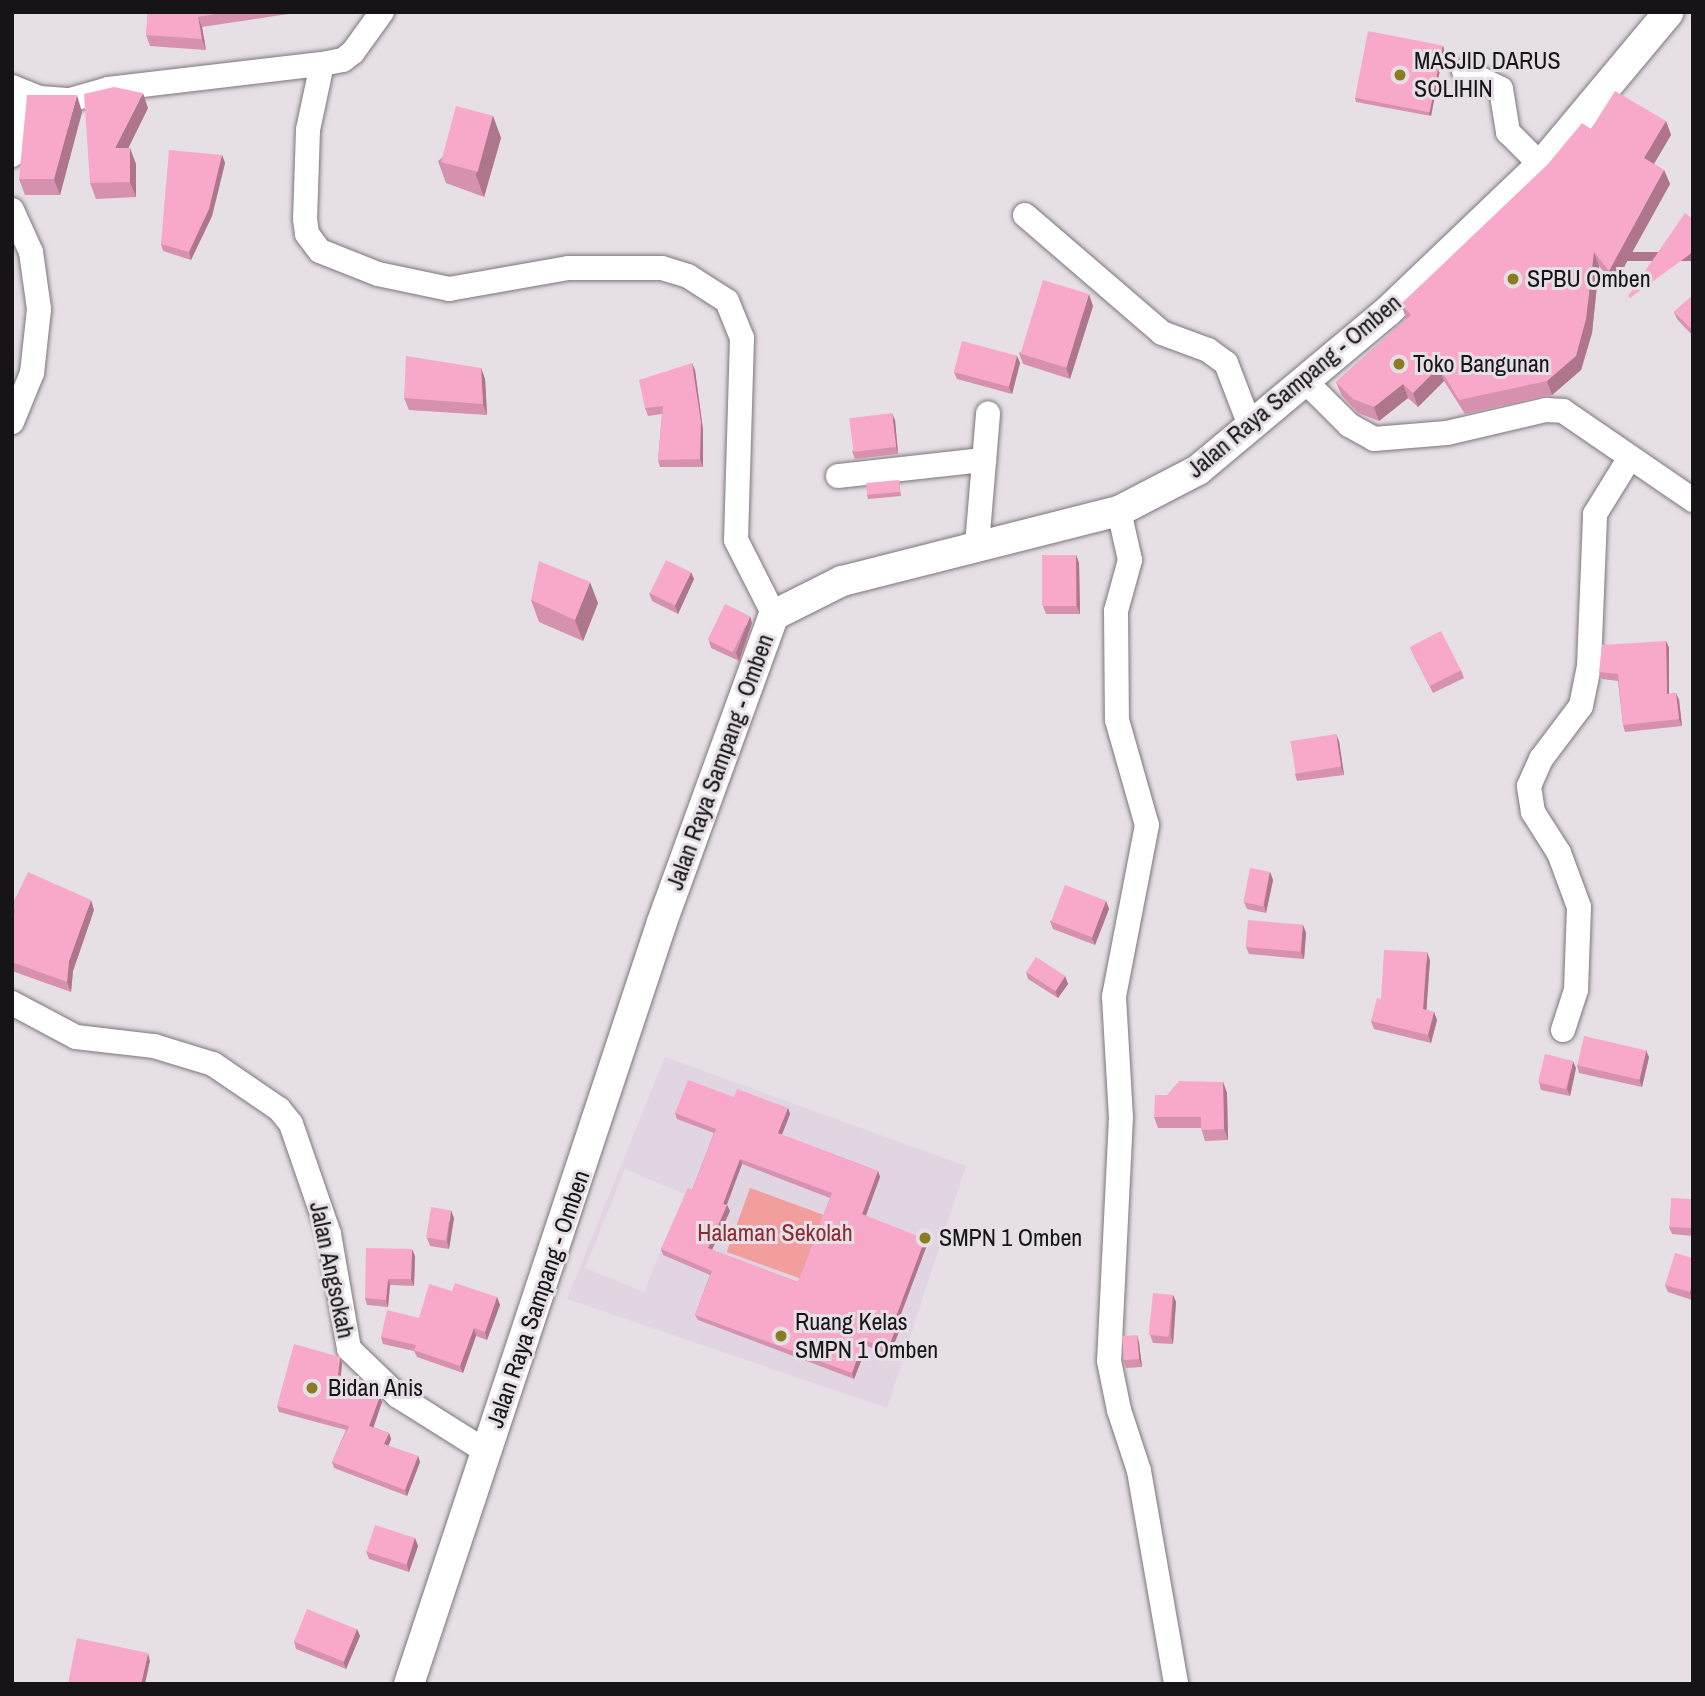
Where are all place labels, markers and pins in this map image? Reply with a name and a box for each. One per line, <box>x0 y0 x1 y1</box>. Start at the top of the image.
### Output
place label: MASJID DARUS SOLIHIN <box>1414 47 1561 103</box>
marker: MASJID DARUS SOLIHIN <box>1392 67 1408 83</box>
place label: SPBU Omben <box>1527 265 1651 293</box>
marker: SPBU Omben <box>1505 271 1521 287</box>
place label: Toko Bangunan <box>1413 350 1550 378</box>
marker: Toko Bangunan <box>1391 356 1407 372</box>
place label: SMPN 1 Omben <box>939 1224 1082 1252</box>
marker: SMPN 1 Omben <box>917 1230 933 1246</box>
place label: Ruang Kelas SMPN 1 Omben <box>795 1308 938 1364</box>
marker: Ruang Kelas SMPN 1 Omben <box>773 1328 789 1344</box>
place label: Bidan Anis <box>328 1374 424 1402</box>
marker: Bidan Anis <box>302 1378 322 1398</box>

